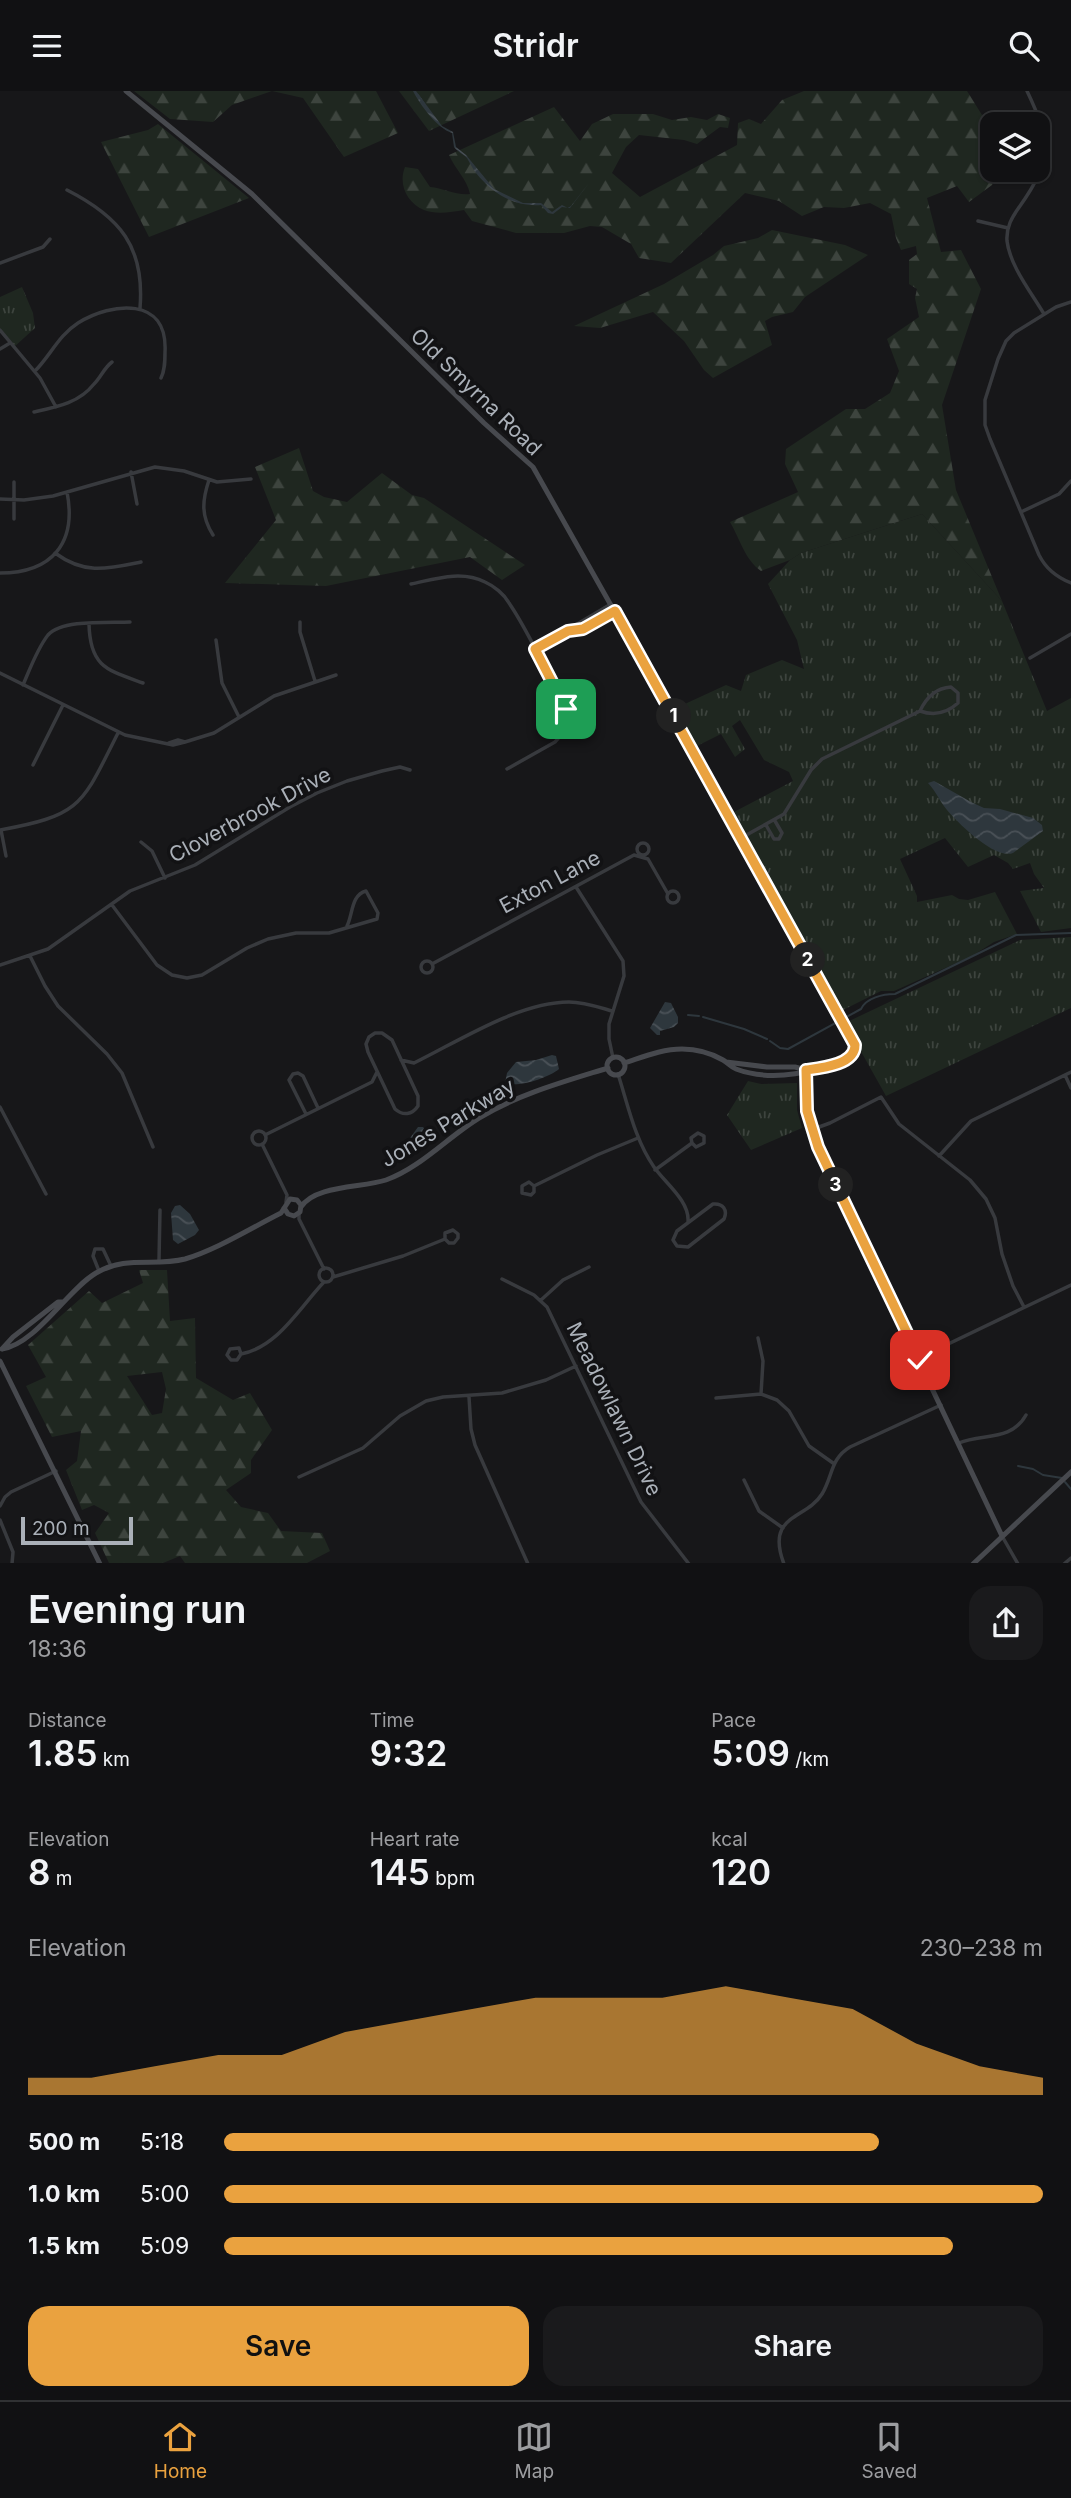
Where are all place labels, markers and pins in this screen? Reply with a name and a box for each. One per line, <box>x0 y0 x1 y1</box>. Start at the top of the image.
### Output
pin <box>536 679 596 739</box>
pin: 1 <box>656 699 692 733</box>
pin: 2 <box>790 943 826 977</box>
pin: 3 <box>818 1167 854 1203</box>
pin <box>890 1330 950 1390</box>

